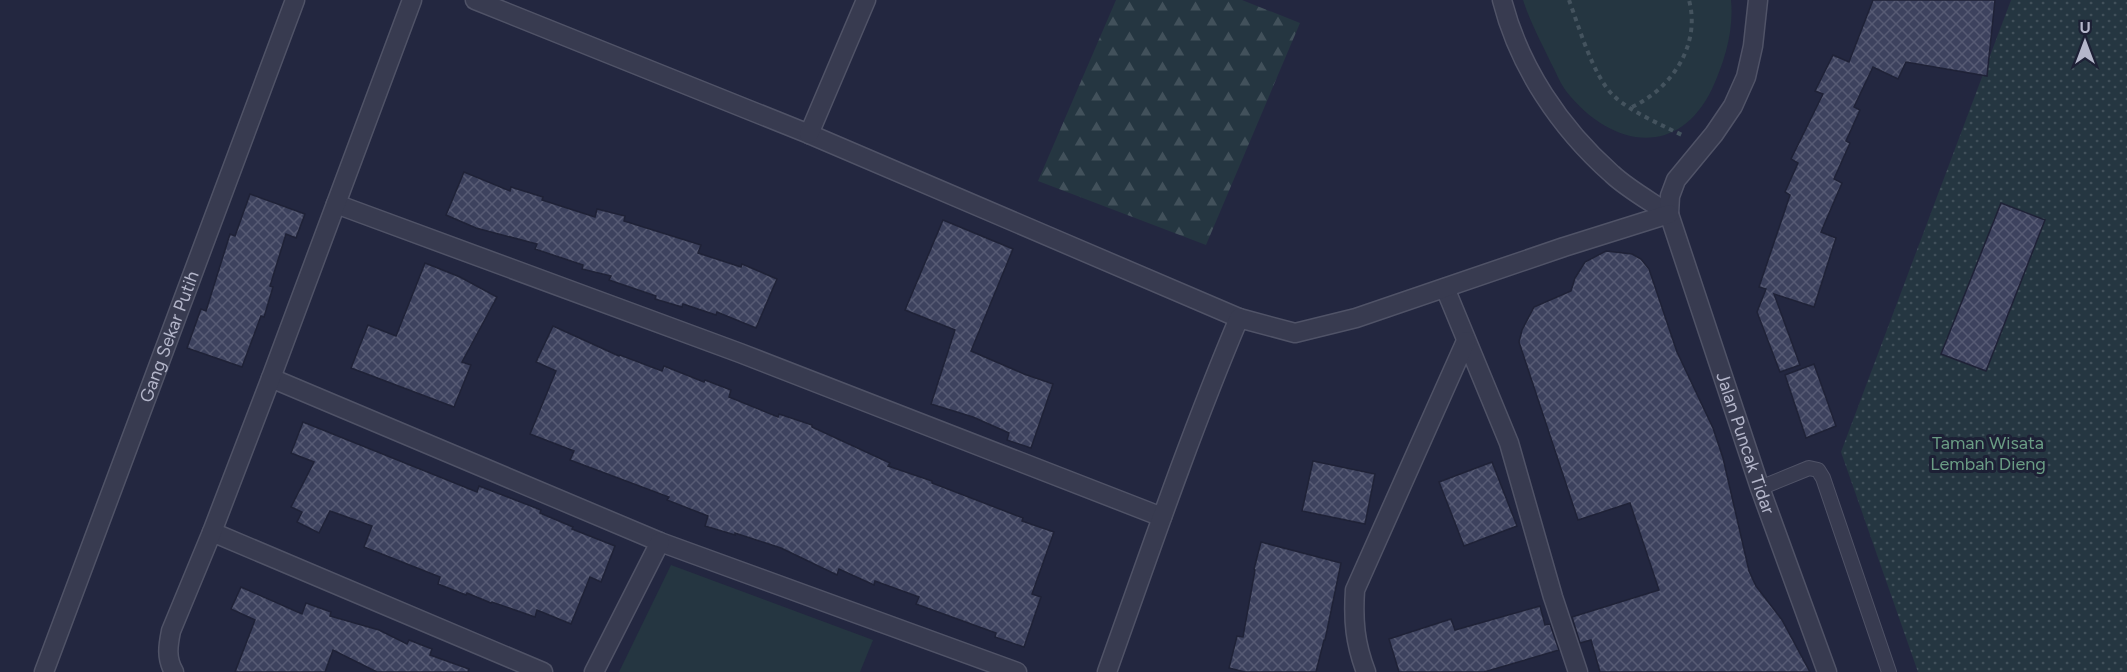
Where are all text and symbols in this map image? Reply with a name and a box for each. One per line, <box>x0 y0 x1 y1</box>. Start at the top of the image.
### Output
north arrow <box>2055 12 2115 72</box>
text: U <box>2079 18 2091 37</box>
street label: Gang Sekar Putih <box>135 268 204 405</box>
street label: Jalan Puncak Tidar <box>1711 369 1780 517</box>
park label: Taman Wisata Lembah Dieng <box>1930 432 2046 475</box>

